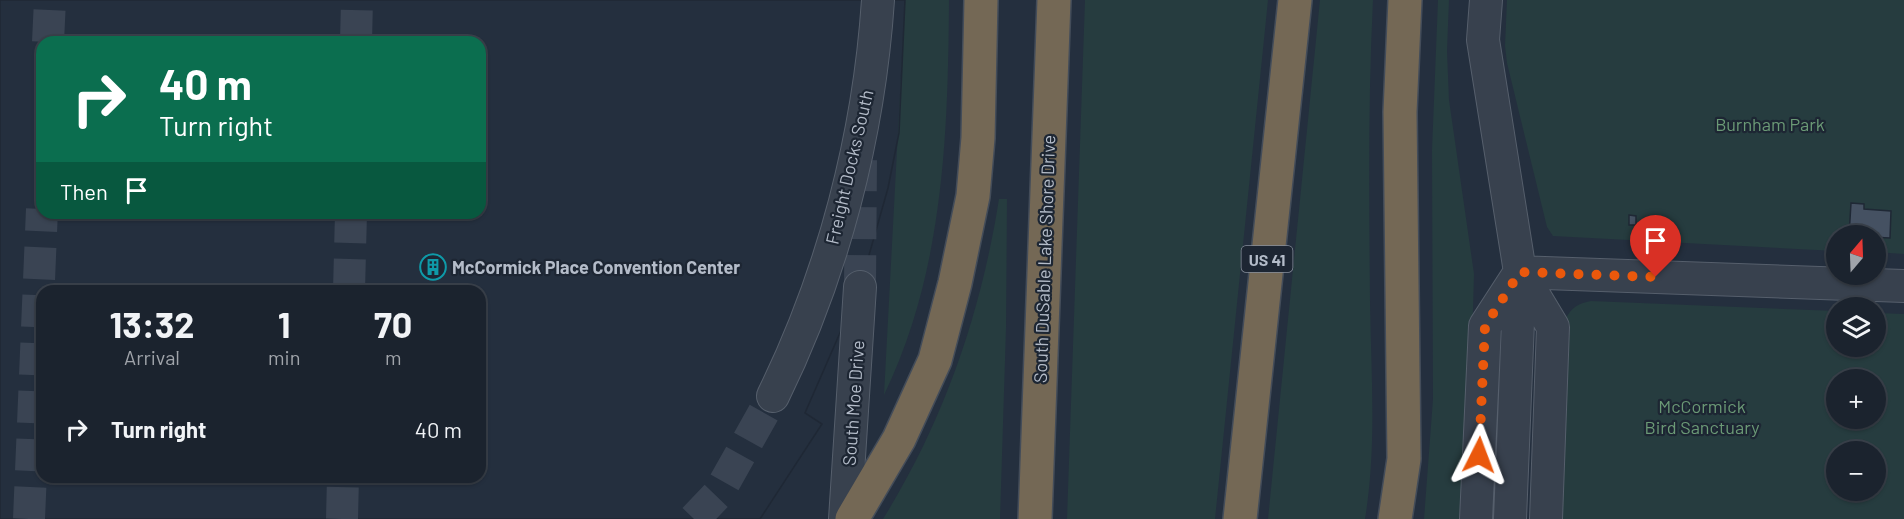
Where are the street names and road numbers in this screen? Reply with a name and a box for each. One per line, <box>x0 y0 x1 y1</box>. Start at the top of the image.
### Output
street label: Freight Docks South <box>821 88 877 246</box>
street label: South DuSable Lake Shore Drive <box>1029 135 1059 383</box>
road number: US 41 <box>1242 246 1292 272</box>
street label: South Moe Drive <box>838 339 868 467</box>

